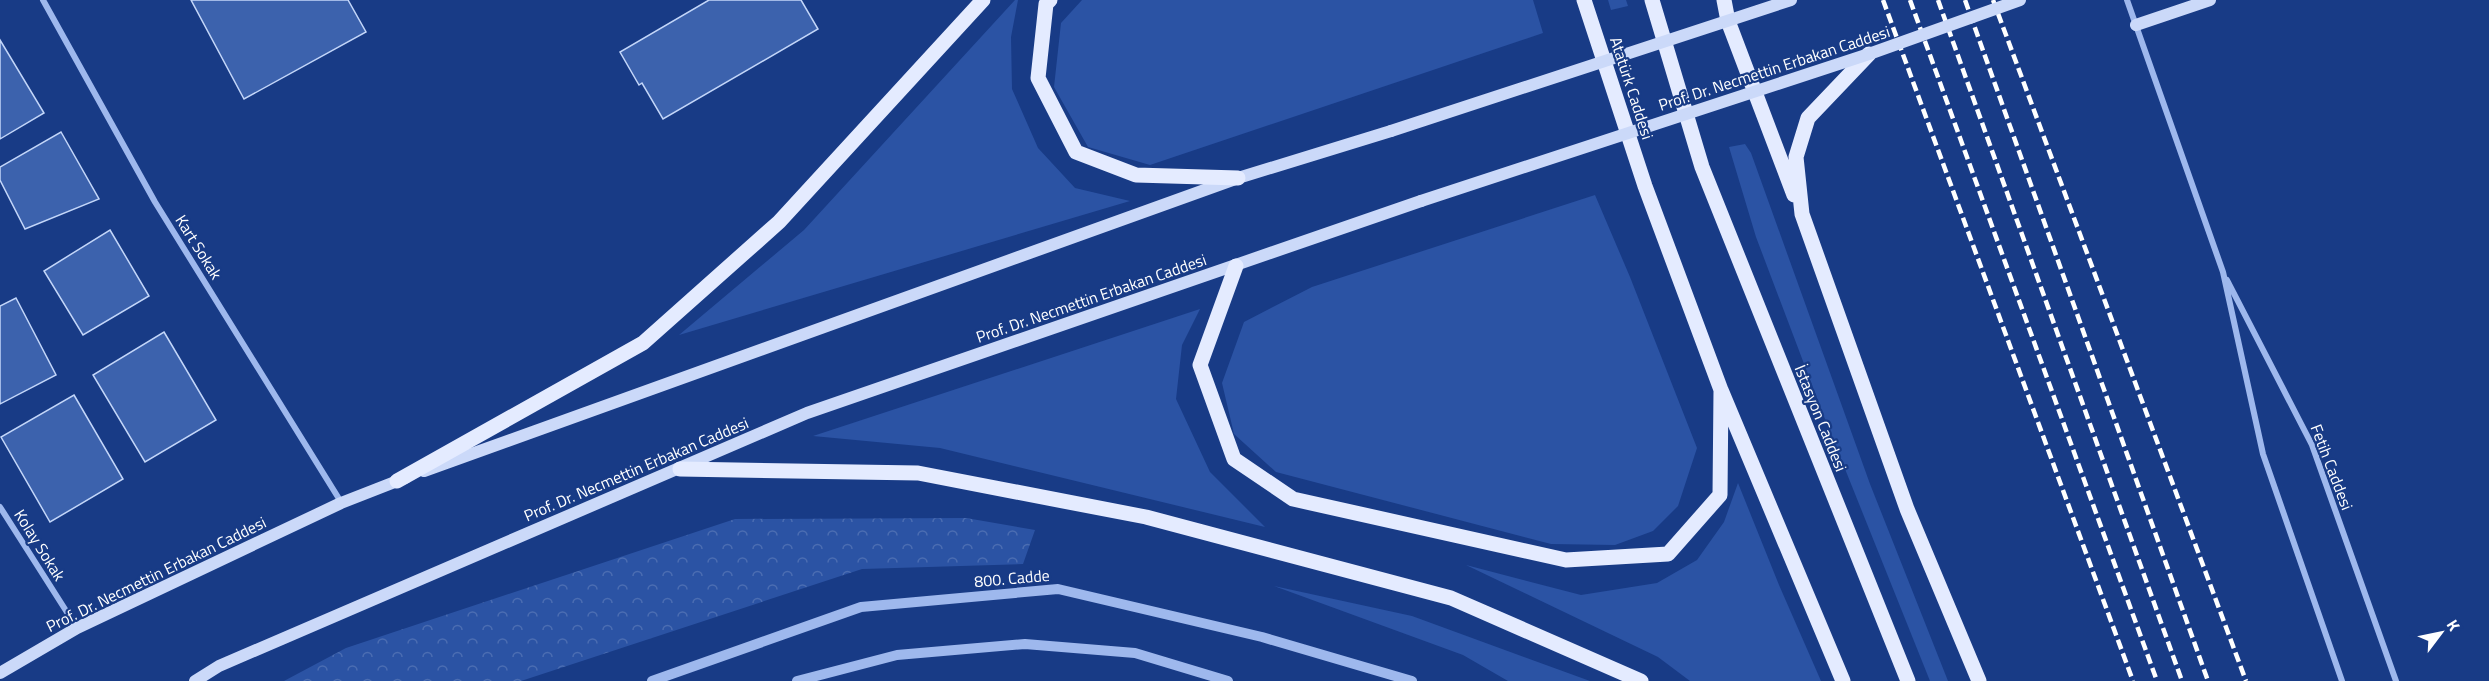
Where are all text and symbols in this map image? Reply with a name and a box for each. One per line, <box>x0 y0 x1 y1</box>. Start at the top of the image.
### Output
street label: Prof. Dr. Necmettin Erbakan Caddesi <box>1655 19 1893 117</box>
street label: Atatürk Caddesi <box>1604 34 1660 142</box>
street label: Kart Sokak <box>170 210 228 284</box>
street label: Prof. Dr. Necmettin Erbakan Caddesi <box>973 247 1209 349</box>
street label: İstasyon Caddesi <box>1789 361 1853 475</box>
street label: Prof. Dr. Necmettin Erbakan Caddesi <box>520 411 752 527</box>
street label: Fetih Caddesi <box>2305 421 2359 513</box>
street label: Kolay Sokak <box>8 504 72 586</box>
street label: Prof. Dr. Necmettin Erbakan Caddesi <box>42 510 270 638</box>
street label: 800. Cadde <box>973 563 1051 593</box>
north arrow <box>2411 603 2471 663</box>
text: K <box>2441 615 2467 636</box>

